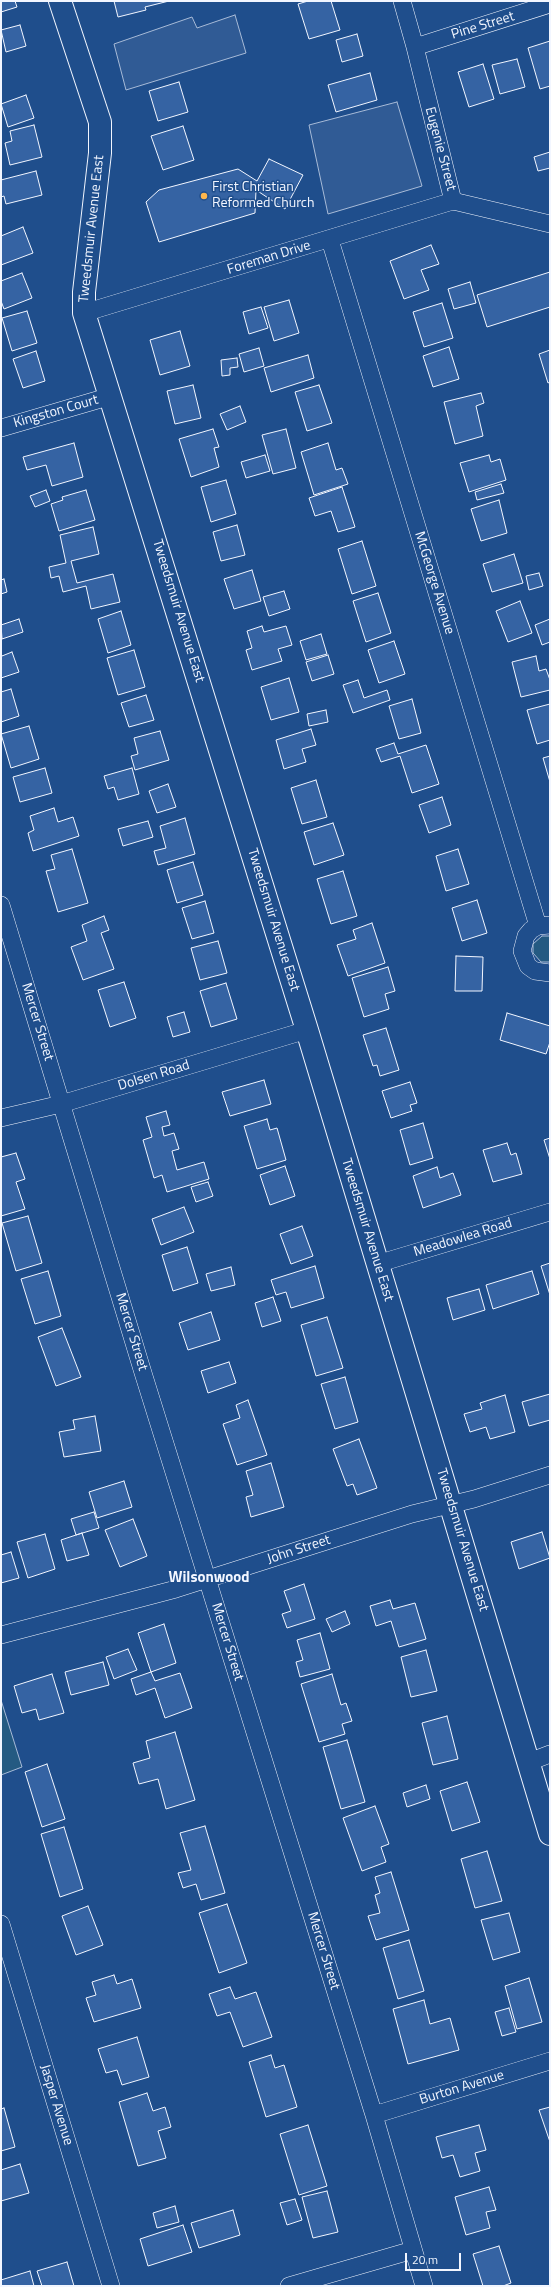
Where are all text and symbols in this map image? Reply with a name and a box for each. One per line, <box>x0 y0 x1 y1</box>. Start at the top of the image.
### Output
street label: Pine Street <box>449 8 517 44</box>
street label: Eugenie Street <box>421 105 459 193</box>
street label: Tweedsmuir Avenue East <box>76 154 108 304</box>
place label: First Christian Reformed Church <box>212 180 314 212</box>
marker: First Christian Reformed Church <box>199 191 209 201</box>
street label: Foreman Drive <box>225 237 313 279</box>
street label: Kingston Court <box>12 392 100 432</box>
street label: McGeorge Avenue <box>410 529 458 637</box>
street label: Tweedsmuir Avenue East <box>148 538 208 684</box>
street label: Tweedsmuir Avenue East <box>243 847 303 993</box>
street label: Mercer Street <box>17 981 57 1063</box>
street label: Dolsen Road <box>116 1057 192 1095</box>
street label: Tweedsmuir Avenue East <box>337 1157 397 1303</box>
street label: Meadowlea Road <box>412 1215 514 1261</box>
street label: Mercer Street <box>111 1291 151 1373</box>
street label: Tweedsmuir Avenue East <box>432 1467 492 1613</box>
street label: John Street <box>265 1532 333 1568</box>
district label: Wilsonwood <box>169 1569 249 1587</box>
street label: Mercer Street <box>207 1601 247 1683</box>
street label: Mercer Street <box>303 1910 343 1992</box>
street label: Jasper Avenue <box>36 2063 76 2147</box>
street label: Burton Avenue <box>418 2067 506 2109</box>
scale bar <box>407 2245 463 2271</box>
text: 20 m <box>412 2250 438 2269</box>

